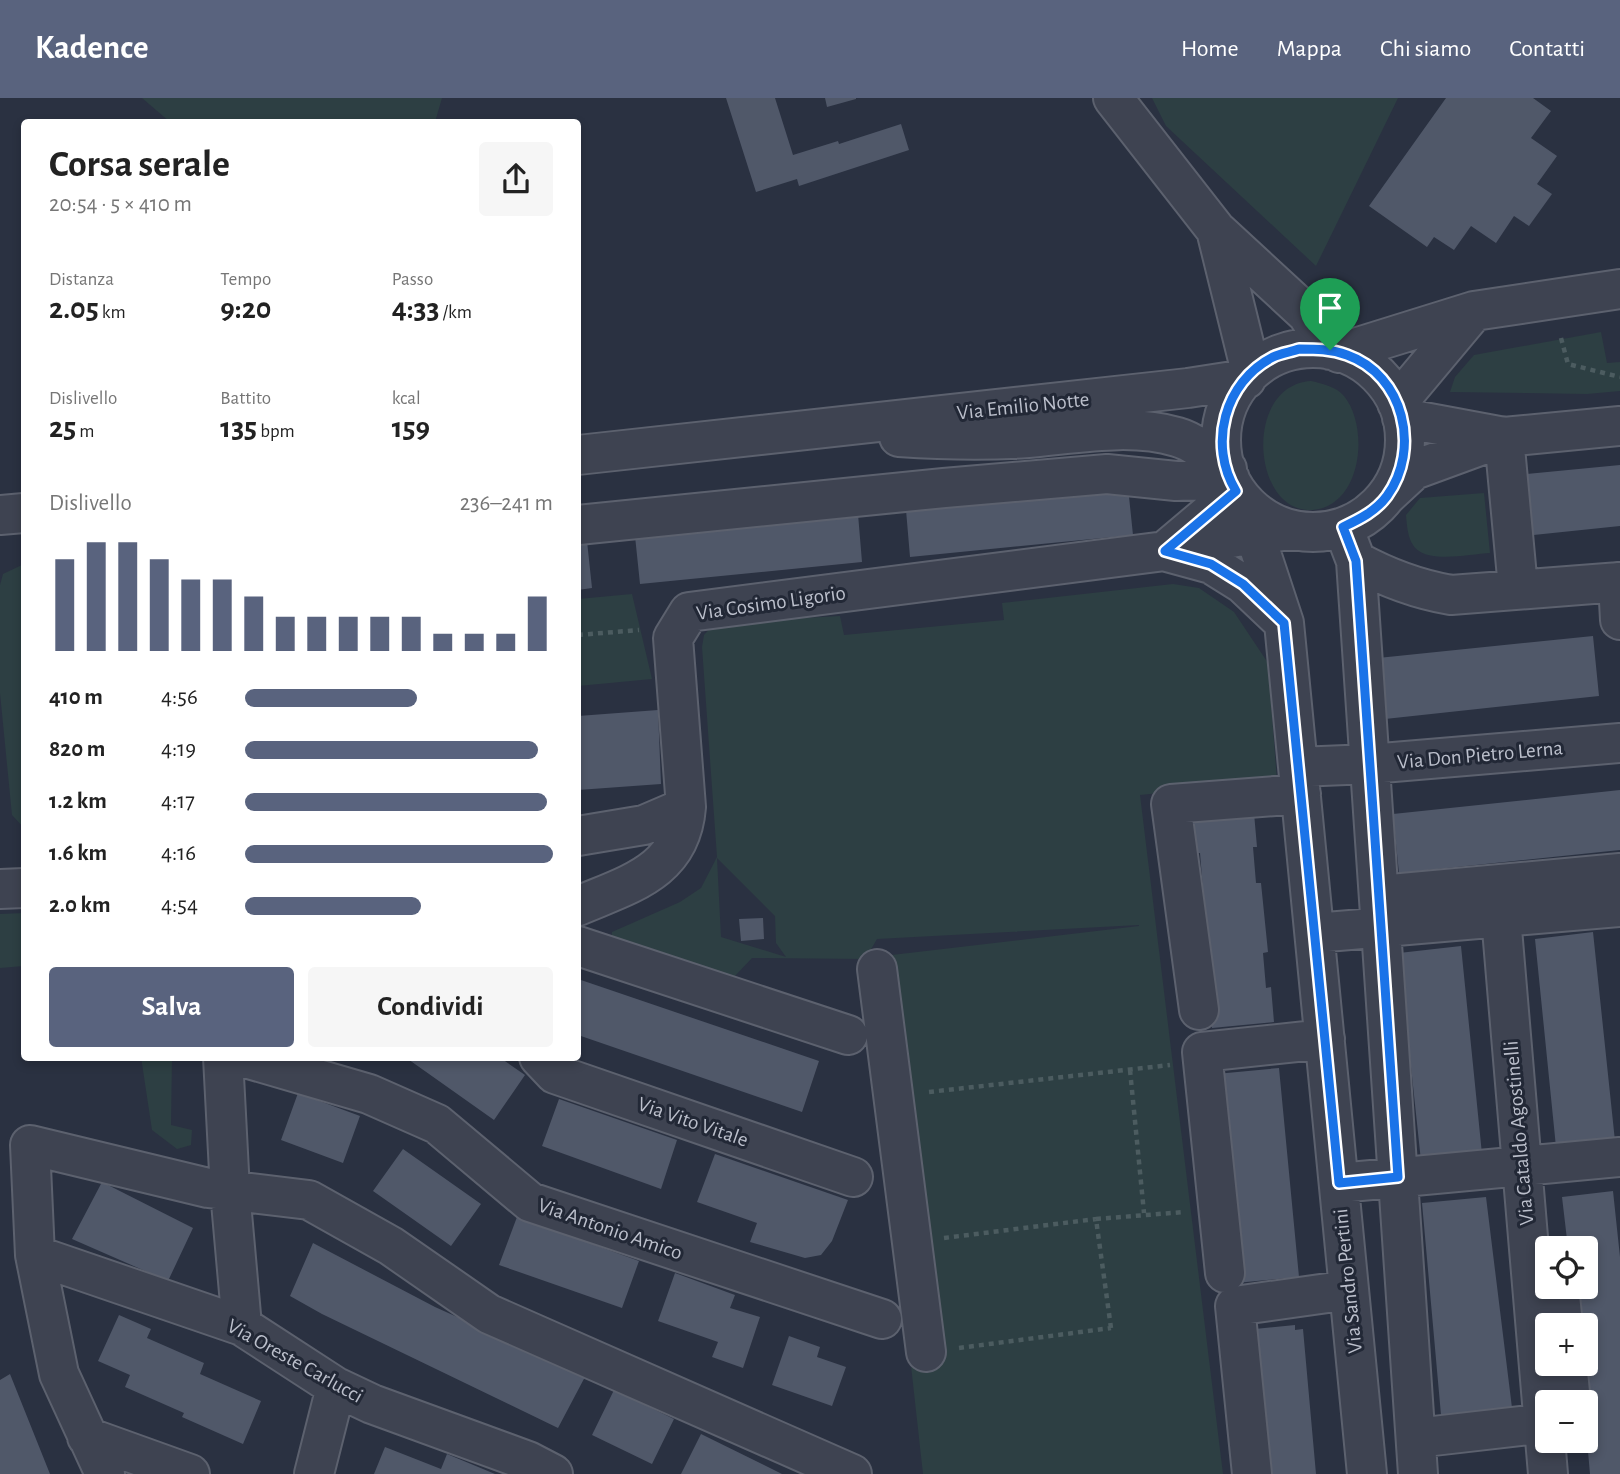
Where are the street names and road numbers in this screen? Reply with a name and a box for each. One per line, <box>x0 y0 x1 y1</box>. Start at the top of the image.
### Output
street label: Via Emilio Notte <box>956 389 1090 423</box>
street label: Via Cosimo Ligorio <box>695 582 847 624</box>
street label: Via Don Pietro Lerna <box>1396 737 1564 773</box>
street label: Via Cataldo Agostinelli <box>1500 1040 1538 1226</box>
street label: Via Vito Vitale <box>635 1093 751 1151</box>
street label: Via Antonio Amico <box>535 1194 685 1264</box>
street label: Via Sandro Pertini <box>1330 1208 1366 1354</box>
street label: Via Oreste Carlucci <box>224 1315 366 1407</box>

